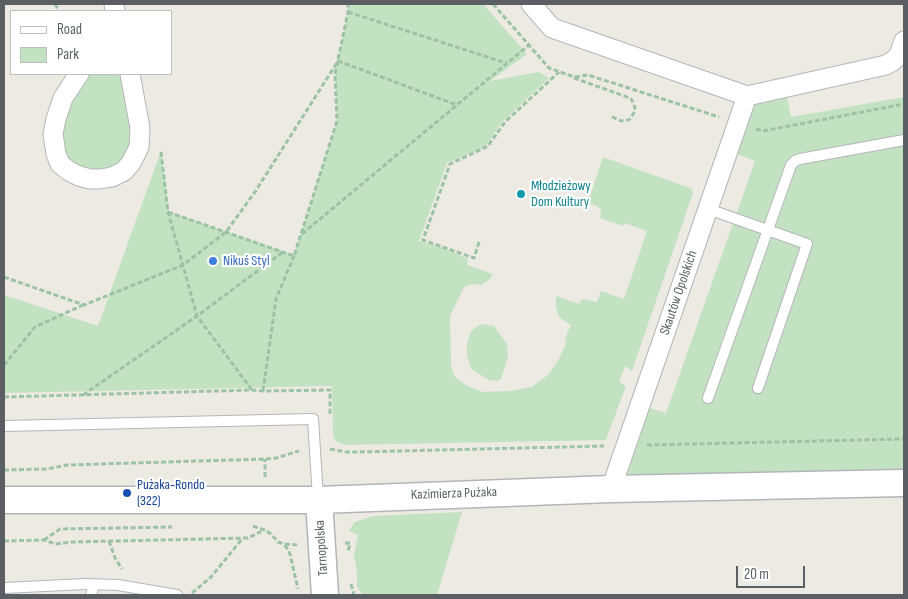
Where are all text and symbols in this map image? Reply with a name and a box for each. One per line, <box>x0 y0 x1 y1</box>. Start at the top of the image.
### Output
legend <box>10 10 172 75</box>
text: Road <box>57 20 82 39</box>
text: Park <box>57 45 79 64</box>
place label: Młodzieżowy Dom Kultury <box>531 178 591 210</box>
marker: Młodzieżowy Dom Kultury <box>515 188 527 200</box>
street label: Skautów Opolskich <box>657 249 701 337</box>
place label: Nikuś Styl <box>223 253 269 269</box>
marker: Nikuś Styl <box>207 255 219 267</box>
place label: Pużaka-Rondo (322) <box>137 477 205 510</box>
street label: Kazimierza Pużaka <box>411 484 497 504</box>
marker: Pużaka-Rondo (322) <box>121 487 133 499</box>
street label: Tarnopolska <box>312 520 332 576</box>
scale bar <box>738 556 807 588</box>
text: 20 m <box>744 565 769 584</box>

